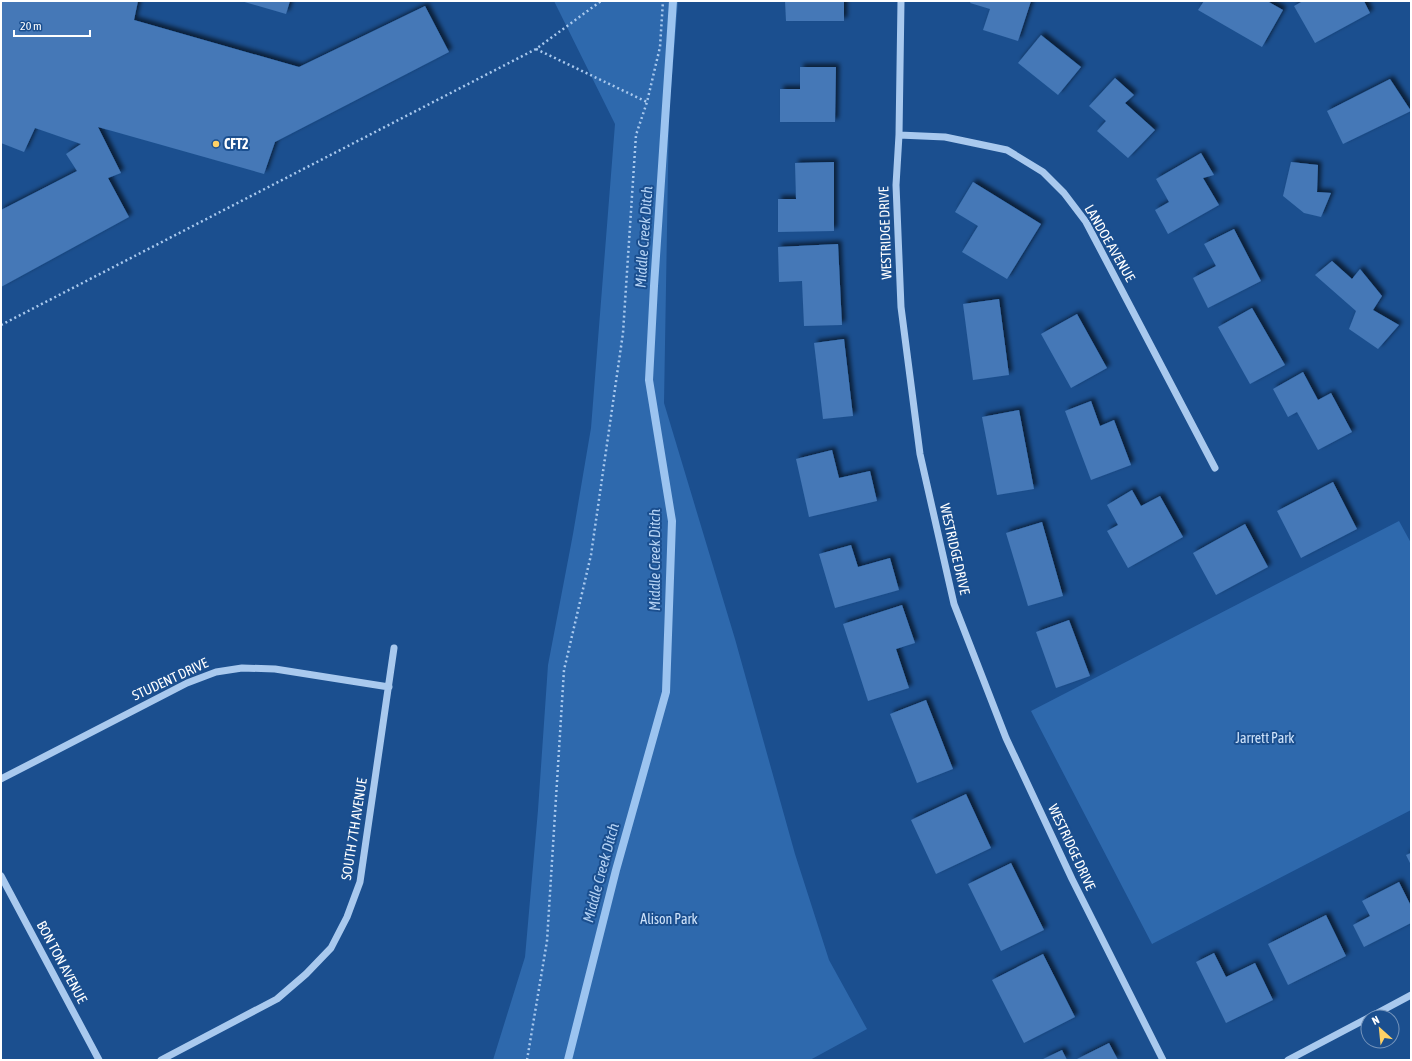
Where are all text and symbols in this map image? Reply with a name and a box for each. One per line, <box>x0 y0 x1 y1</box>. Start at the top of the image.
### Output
scale bar <box>14 12 90 38</box>
text: 20 m <box>20 19 42 33</box>
place label: CFT2 <box>224 136 249 152</box>
marker: CFT2 <box>211 139 221 149</box>
water label: Middle Creek Ditch <box>631 186 656 288</box>
street label: WESTRIDGE DRIVE <box>875 186 895 280</box>
street label: LANDOE AVENUE <box>1081 202 1139 284</box>
street label: WESTRIDGE DRIVE <box>937 502 973 596</box>
water label: Middle Creek Ditch <box>646 509 663 611</box>
street label: STUDENT DRIVE <box>130 654 210 704</box>
park label: Jarrett Park <box>1236 730 1294 746</box>
street label: SOUTH 7TH AVENUE <box>338 777 370 881</box>
street label: WESTRIDGE DRIVE <box>1045 801 1099 893</box>
water label: Middle Creek Ditch <box>579 821 622 924</box>
park label: Alison Park <box>640 911 698 927</box>
street label: BON TON AVENUE <box>34 918 90 1006</box>
north arrow <box>1360 1009 1400 1049</box>
text: N <box>1370 1013 1381 1027</box>

